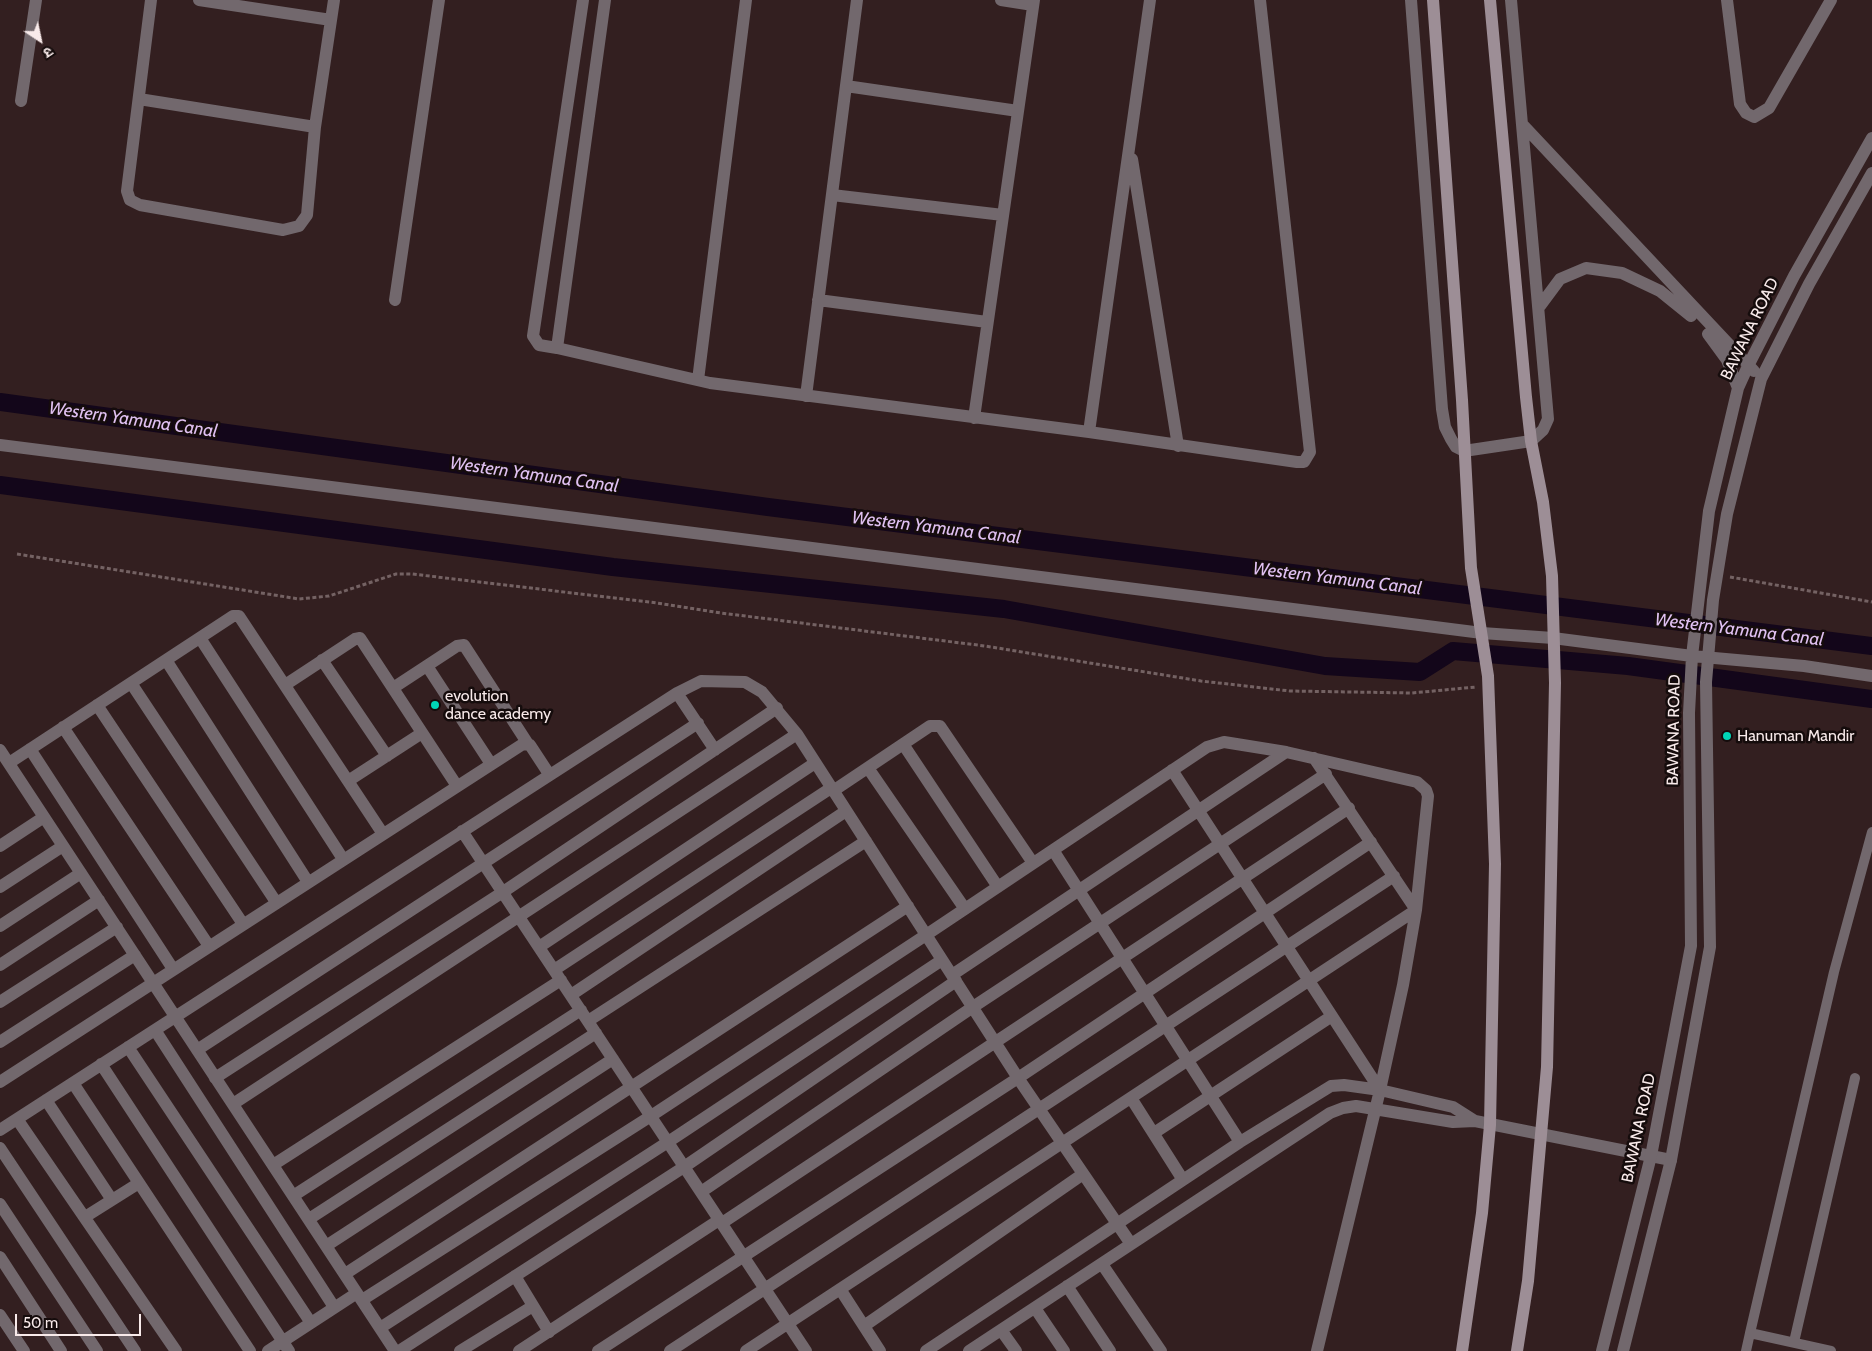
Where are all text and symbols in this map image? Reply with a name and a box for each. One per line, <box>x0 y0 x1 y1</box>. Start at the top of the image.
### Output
north arrow <box>15 15 65 65</box>
text: उ <box>40 43 57 62</box>
street label: BAWANA ROAD <box>1717 275 1783 383</box>
water label: Western Yamuna Canal <box>47 397 219 443</box>
water label: Western Yamuna Canal <box>448 452 620 498</box>
water label: Western Yamuna Canal <box>850 507 1022 549</box>
water label: Western Yamuna Canal <box>1251 558 1423 600</box>
water label: Western Yamuna Canal <box>1653 609 1825 651</box>
street label: BAWANA ROAD <box>1663 674 1685 786</box>
place label: evolution dance academy <box>445 686 551 724</box>
marker: evolution dance academy <box>429 699 441 711</box>
place label: Hanuman Mandir <box>1737 726 1854 746</box>
marker: Hanuman Mandir <box>1721 730 1733 742</box>
street label: BAWANA ROAD <box>1618 1072 1660 1184</box>
scale bar <box>18 1304 144 1336</box>
text: 50 m <box>23 1314 58 1332</box>

